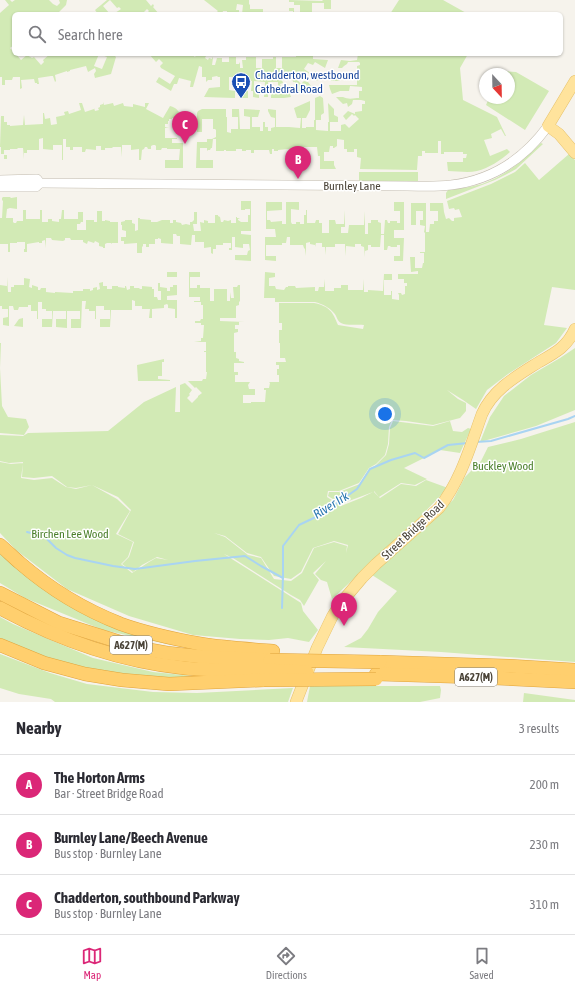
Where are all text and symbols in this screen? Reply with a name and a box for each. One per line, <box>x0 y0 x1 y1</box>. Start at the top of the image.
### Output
search box <box>12 12 563 56</box>
icon: search <box>26 23 48 45</box>
text: Search here <box>58 26 123 43</box>
place label: Chadderton, westbound Cathedral Road <box>255 68 359 96</box>
north arrow <box>479 68 515 104</box>
bus stop icon: Chadderton, westbound Cathedral Road <box>230 71 252 99</box>
pin: C <box>172 111 198 144</box>
pin: B <box>285 146 311 179</box>
street label: Burnley Lane <box>323 179 381 193</box>
your location <box>375 404 395 424</box>
park label: Buckley Wood <box>472 459 534 473</box>
water label: River Irk <box>310 488 352 522</box>
street label: Street Bridge Road <box>379 497 447 563</box>
park label: Birchen Lee Wood <box>31 527 109 541</box>
pin: A <box>331 593 357 626</box>
road number: A627(M) <box>110 636 152 654</box>
road number: A627(M) <box>455 668 497 686</box>
text: Nearby <box>16 718 62 738</box>
text: 3 results <box>519 721 559 736</box>
text: The Horton Arms <box>54 769 145 786</box>
text: A <box>26 777 32 792</box>
text: 200 m <box>530 777 559 792</box>
text: Bar · Street Bridge Road <box>54 786 164 801</box>
text: Burnley Lane/Beech Avenue <box>54 829 208 846</box>
text: B <box>26 837 32 852</box>
text: 230 m <box>530 837 559 852</box>
text: Bus stop · Burnley Lane <box>54 846 162 861</box>
text: Chadderton, southbound Parkway <box>54 889 240 906</box>
text: C <box>26 897 32 912</box>
text: 310 m <box>530 897 559 912</box>
text: Bus stop · Burnley Lane <box>54 906 162 921</box>
tab: Map <box>81 945 103 981</box>
tab: Directions <box>266 945 307 981</box>
tab: Saved <box>469 945 494 981</box>

